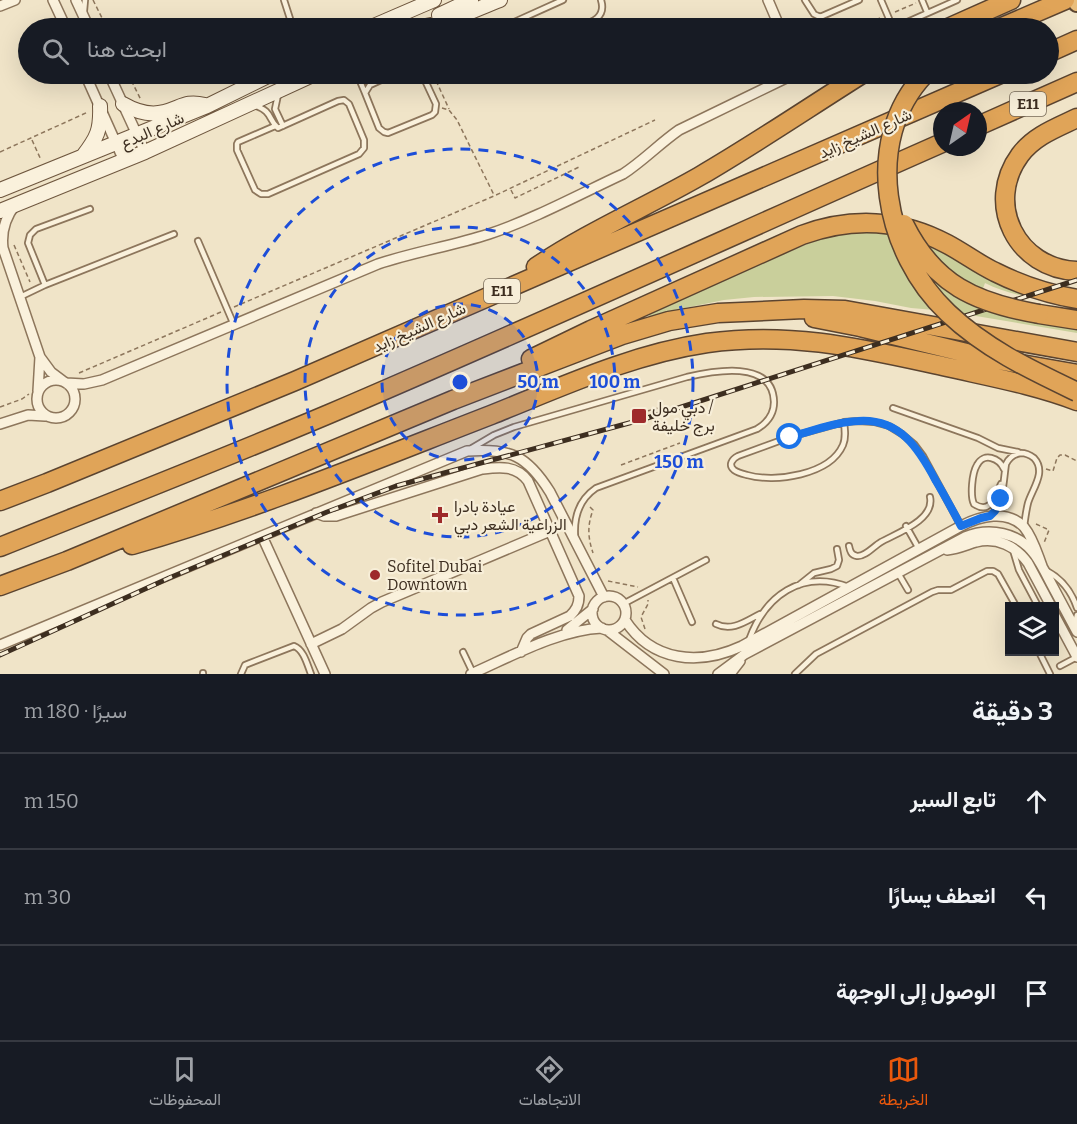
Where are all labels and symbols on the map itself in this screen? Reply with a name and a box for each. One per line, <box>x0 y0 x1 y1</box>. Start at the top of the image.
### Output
road number: E11 <box>1010 92 1046 116</box>
north arrow <box>933 102 987 156</box>
street label: شارع الشيخ زايد <box>816 105 915 164</box>
street label: شارع البدع <box>117 108 188 155</box>
road number: E11 <box>484 279 520 303</box>
street label: شارع الشيخ زايد <box>370 299 469 358</box>
text: 50 m <box>517 371 559 393</box>
text: 100 m <box>589 371 641 393</box>
centre of rings <box>450 372 470 392</box>
place label: دبي مول / برج خليفة <box>652 398 715 437</box>
marker: دبي مول / برج خليفة <box>630 407 648 425</box>
route start <box>776 423 802 449</box>
text: 150 m <box>654 451 704 473</box>
route end <box>987 485 1013 511</box>
place label: عيادة بادرا الزراعية الشعر دبي <box>454 497 567 538</box>
marker: عيادة بادرا الزراعية الشعر دبي <box>431 506 449 524</box>
place label: Sofitel Dubai Downtown <box>387 557 482 594</box>
marker: Sofitel Dubai Downtown <box>368 568 382 582</box>

